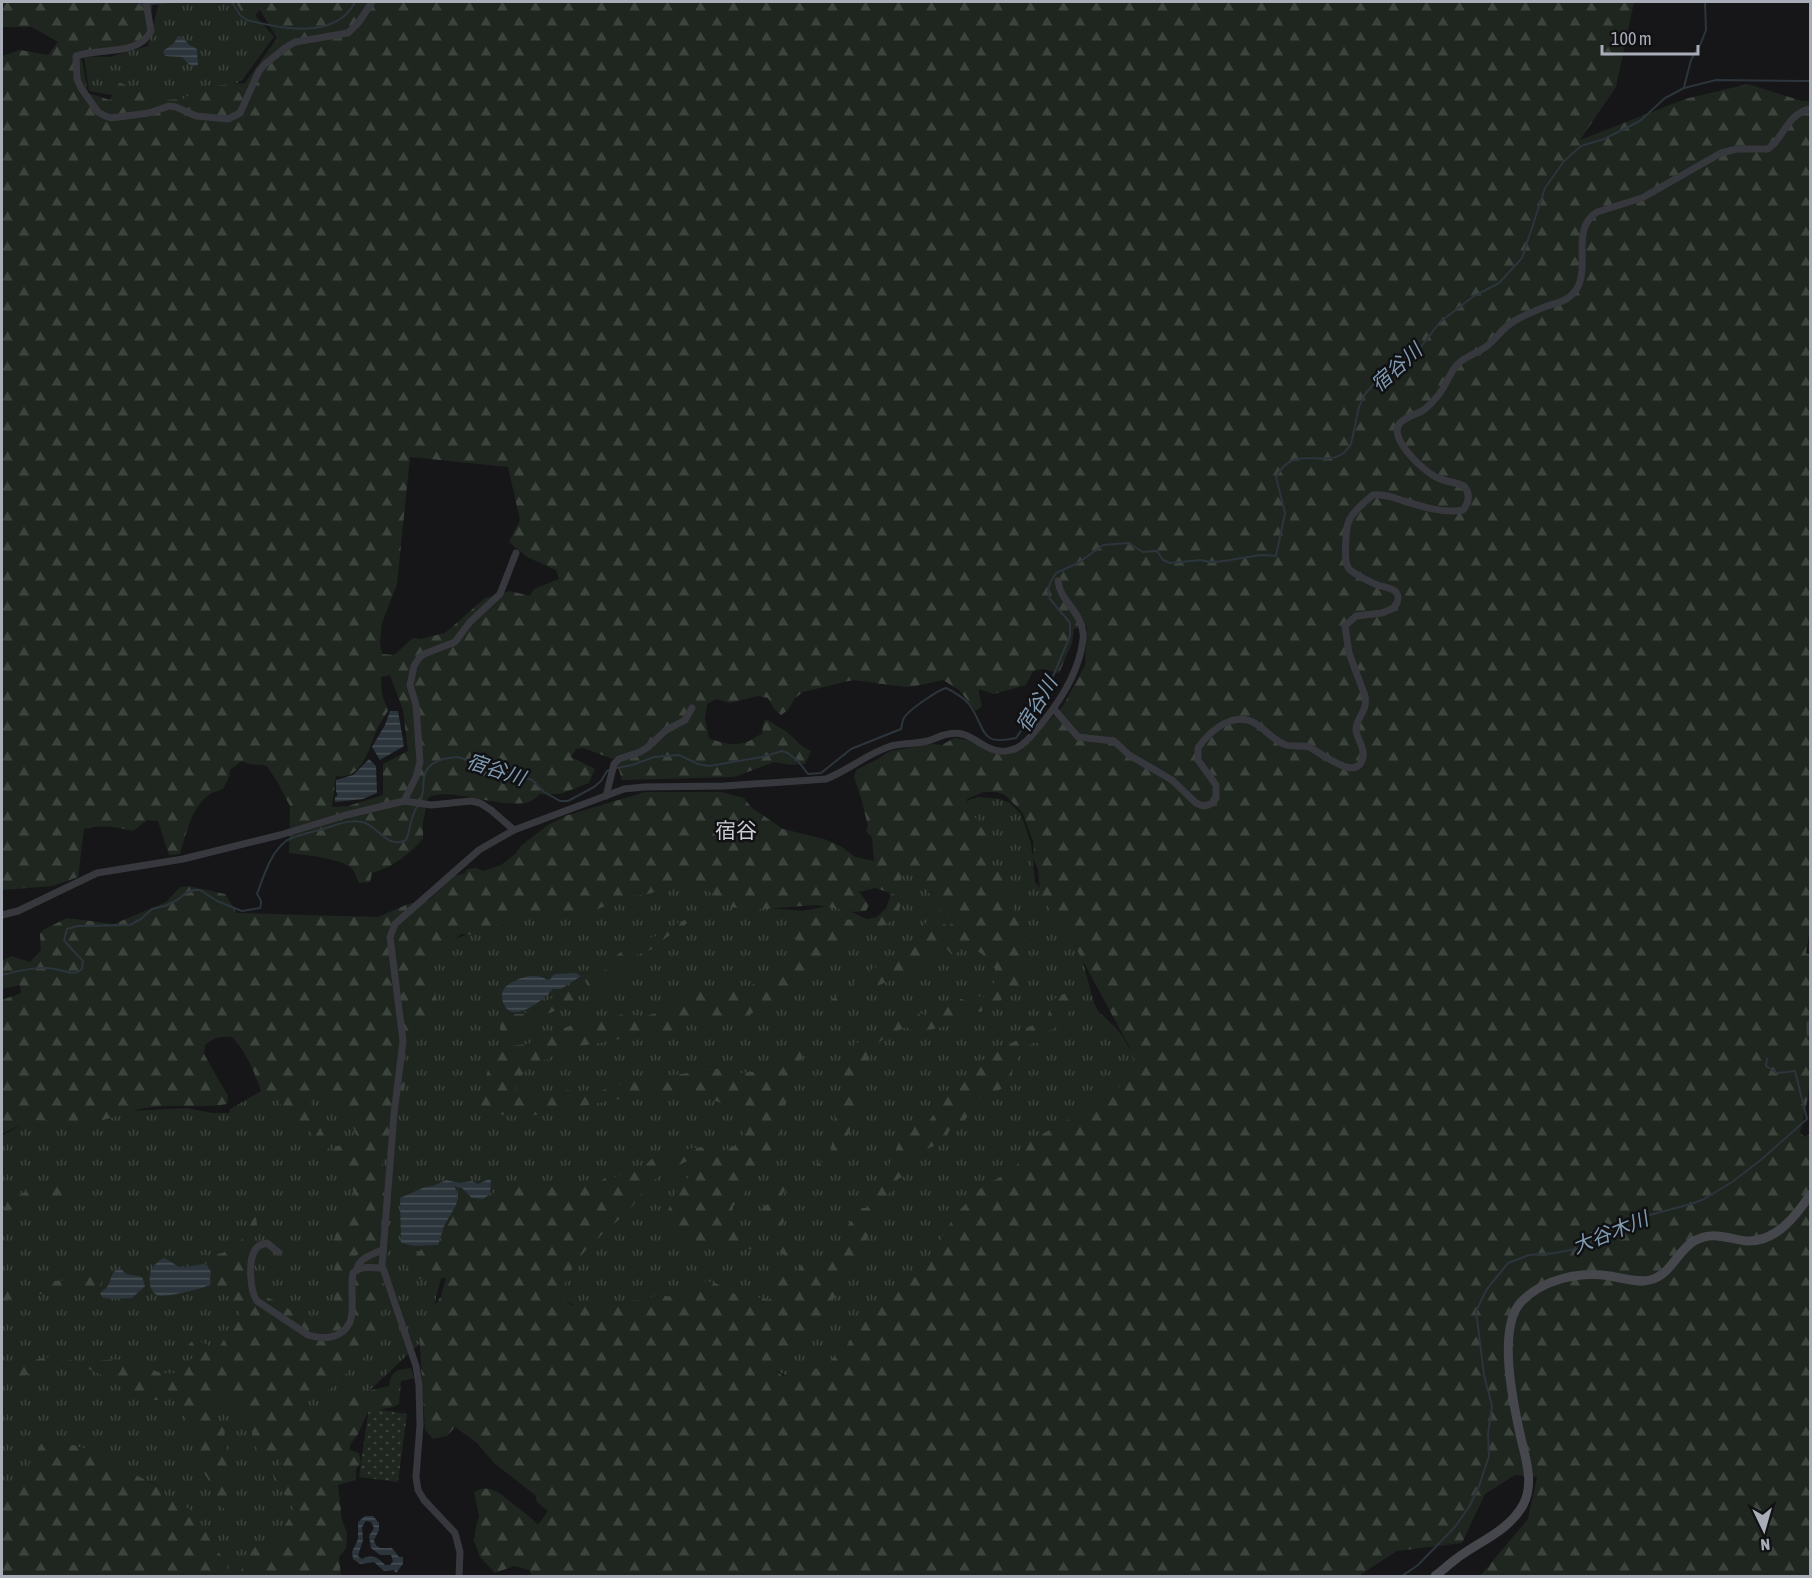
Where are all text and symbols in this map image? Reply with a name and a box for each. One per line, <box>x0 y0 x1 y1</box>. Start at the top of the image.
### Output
scale bar <box>1602 18 1698 56</box>
text: 100 m <box>1611 28 1652 49</box>
water label: 宿谷川 <box>1366 337 1427 396</box>
water label: 宿谷川 <box>1011 671 1062 736</box>
water label: 宿谷川 <box>464 749 530 790</box>
district label: 宿谷 <box>715 818 757 842</box>
water label: 大谷木川 <box>1569 1206 1653 1258</box>
north arrow <box>1734 1500 1794 1560</box>
text: N <box>1760 1536 1771 1554</box>

